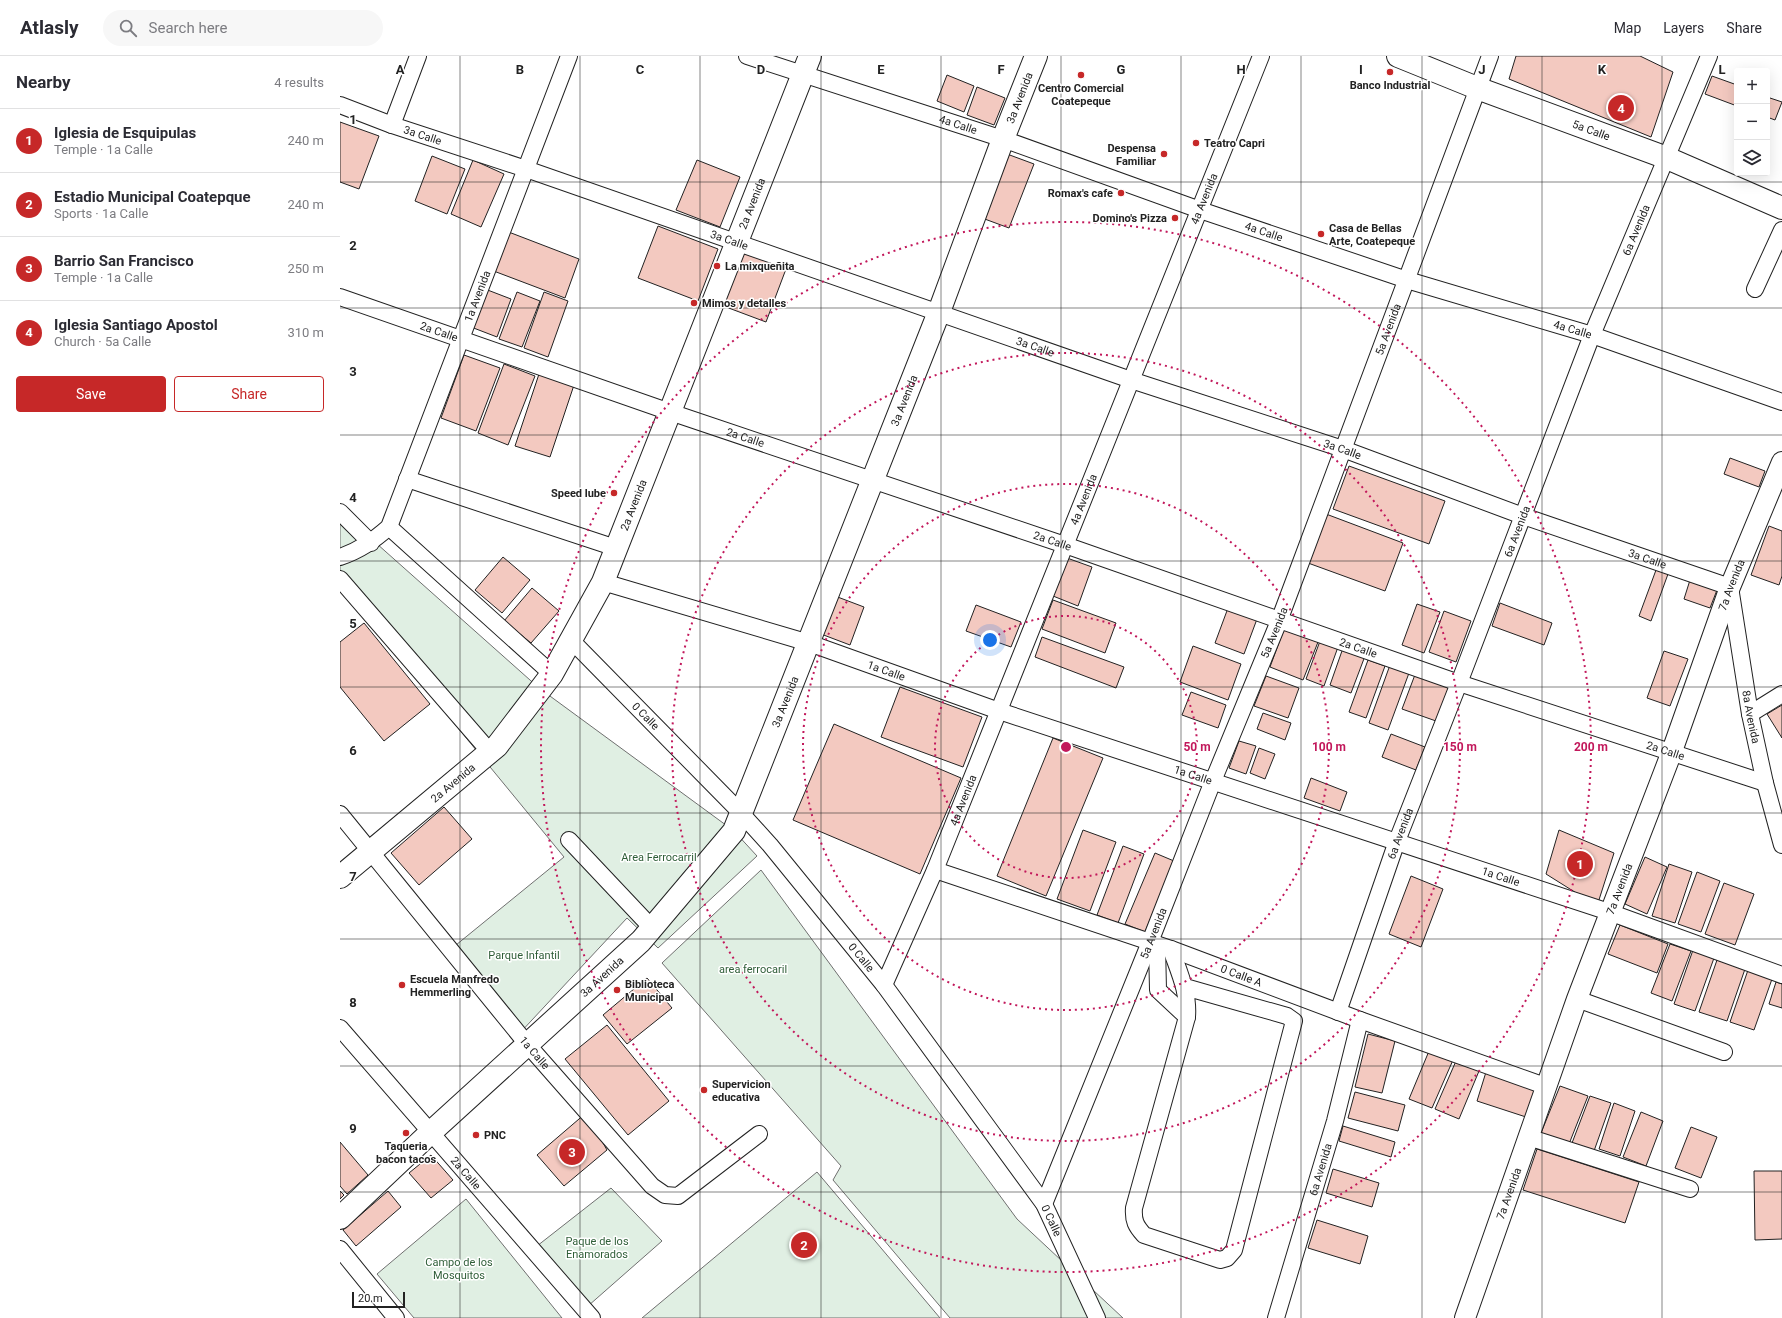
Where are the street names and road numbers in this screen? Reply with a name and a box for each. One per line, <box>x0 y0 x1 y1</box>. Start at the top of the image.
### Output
street label: 3a Avenida <box>1003 70 1035 125</box>
street label: 4a Calle <box>937 112 979 137</box>
street label: 5a Calle <box>1571 117 1612 143</box>
street label: 3a Calle <box>402 123 444 147</box>
street label: 4a Avenida <box>1188 171 1220 226</box>
street label: 2a Avenida <box>736 176 768 231</box>
street label: 6a Avenida <box>1620 203 1652 257</box>
street label: 4a Calle <box>1243 219 1285 244</box>
street label: 3a Calle <box>709 227 750 253</box>
street label: 1a Avenida <box>462 269 493 324</box>
street label: 5a Avenida <box>1372 302 1403 357</box>
street label: 4a Calle <box>1552 317 1594 341</box>
street label: 2a Calle <box>418 319 460 344</box>
street label: 3a Calle <box>1014 334 1056 359</box>
street label: 3a Avenida <box>888 373 920 428</box>
street label: 2a Calle <box>725 425 766 450</box>
street label: 3a Calle <box>1322 437 1363 462</box>
street label: 4a Avenida <box>1067 472 1099 527</box>
street label: 2a Avenida <box>617 478 649 532</box>
street label: 6a Avenida <box>1501 504 1533 559</box>
street label: 2a Calle <box>1032 528 1073 553</box>
street label: 3a Calle <box>1627 546 1668 571</box>
street label: 7a Avenida <box>1716 557 1747 612</box>
street label: 5a Avenida <box>1258 605 1290 660</box>
street label: 2a Calle <box>1338 635 1379 660</box>
street label: 1a Calle <box>866 658 907 683</box>
street label: 3a Avenida <box>769 674 801 729</box>
street label: 8a Avenida <box>1740 689 1763 745</box>
street label: 0 Calle <box>629 700 662 733</box>
street label: 2a Calle <box>1645 738 1686 763</box>
street label: 2a Avenida <box>428 761 478 805</box>
street label: 1a Calle <box>1172 763 1214 787</box>
street label: 4a Avenida <box>947 773 979 828</box>
street label: 6a Avenida <box>1385 806 1416 861</box>
street label: 7a Avenida <box>1604 861 1635 916</box>
street label: 1a Calle <box>1480 864 1522 889</box>
street label: 5a Avenida <box>1137 906 1169 961</box>
street label: 0 Calle <box>846 940 877 974</box>
street label: 3a Avenida <box>577 954 626 1000</box>
street label: 0 Calle A <box>1219 962 1265 989</box>
street label: 1a Calle <box>517 1034 553 1072</box>
street label: 6a Avenida <box>1307 1142 1334 1197</box>
street label: 2a Calle <box>448 1154 484 1192</box>
street label: 7a Avenida <box>1494 1166 1524 1221</box>
street label: 0 Calle <box>1039 1203 1065 1238</box>

